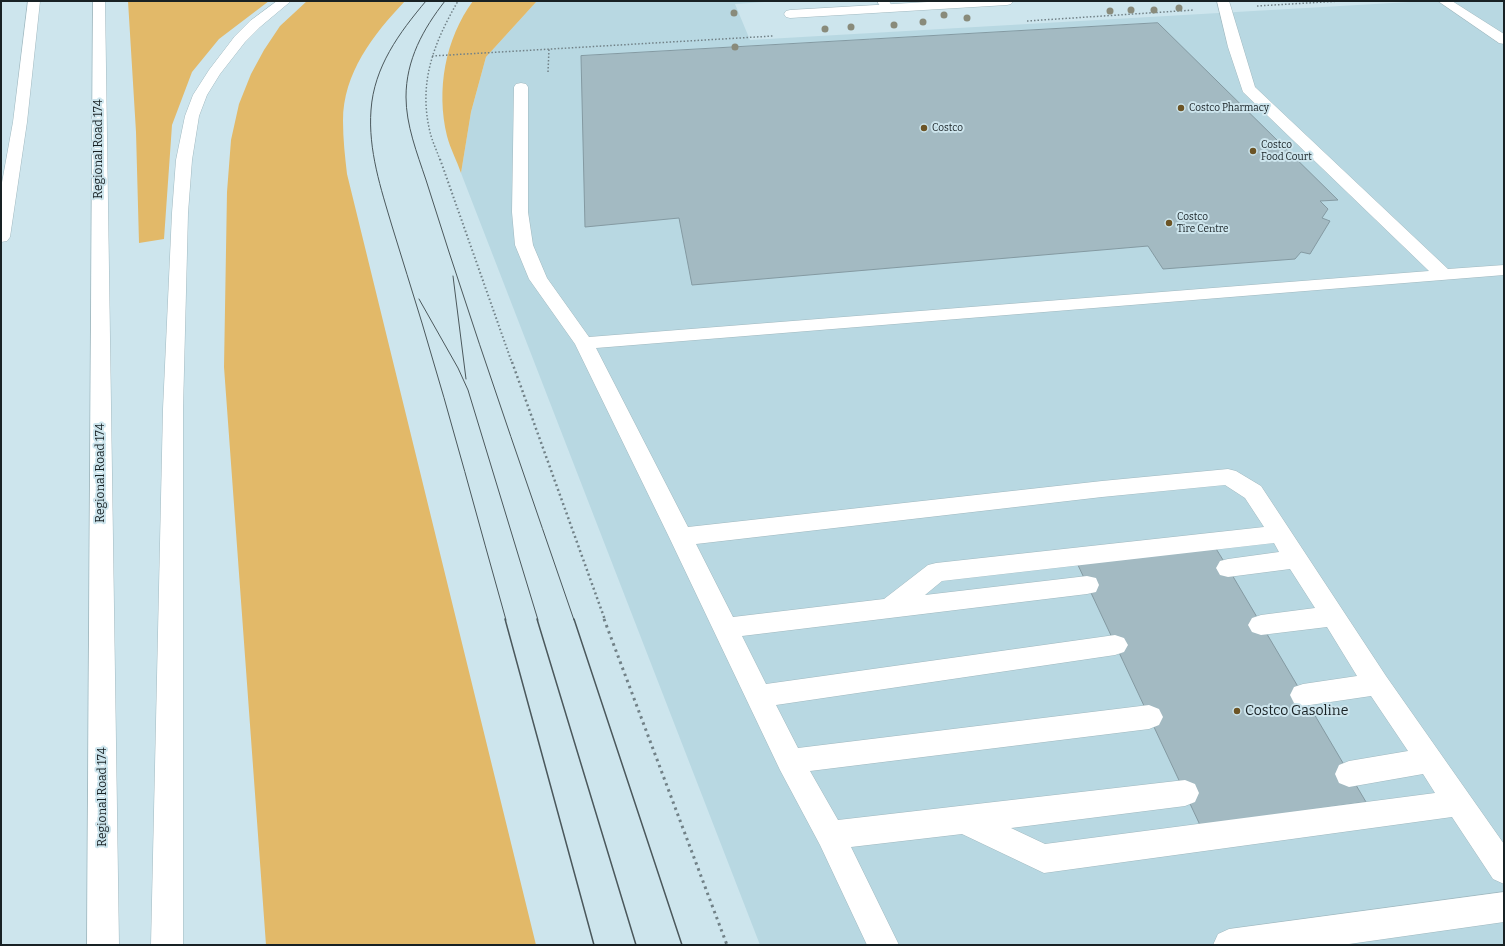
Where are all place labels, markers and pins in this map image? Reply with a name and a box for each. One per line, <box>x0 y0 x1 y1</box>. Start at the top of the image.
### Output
place label: Costco Pharmacy <box>1189 102 1269 114</box>
marker: Costco Pharmacy <box>1176 103 1186 113</box>
place label: Costco <box>932 122 963 134</box>
marker: Costco <box>919 123 929 133</box>
place label: Costco Food Court <box>1261 139 1312 162</box>
marker: Costco Food Court <box>1248 146 1258 156</box>
place label: Costco Tire Centre <box>1177 211 1229 234</box>
marker: Costco Tire Centre <box>1164 218 1174 228</box>
place label: Costco Gasoline <box>1245 703 1348 719</box>
marker: Costco Gasoline <box>1232 706 1242 716</box>

